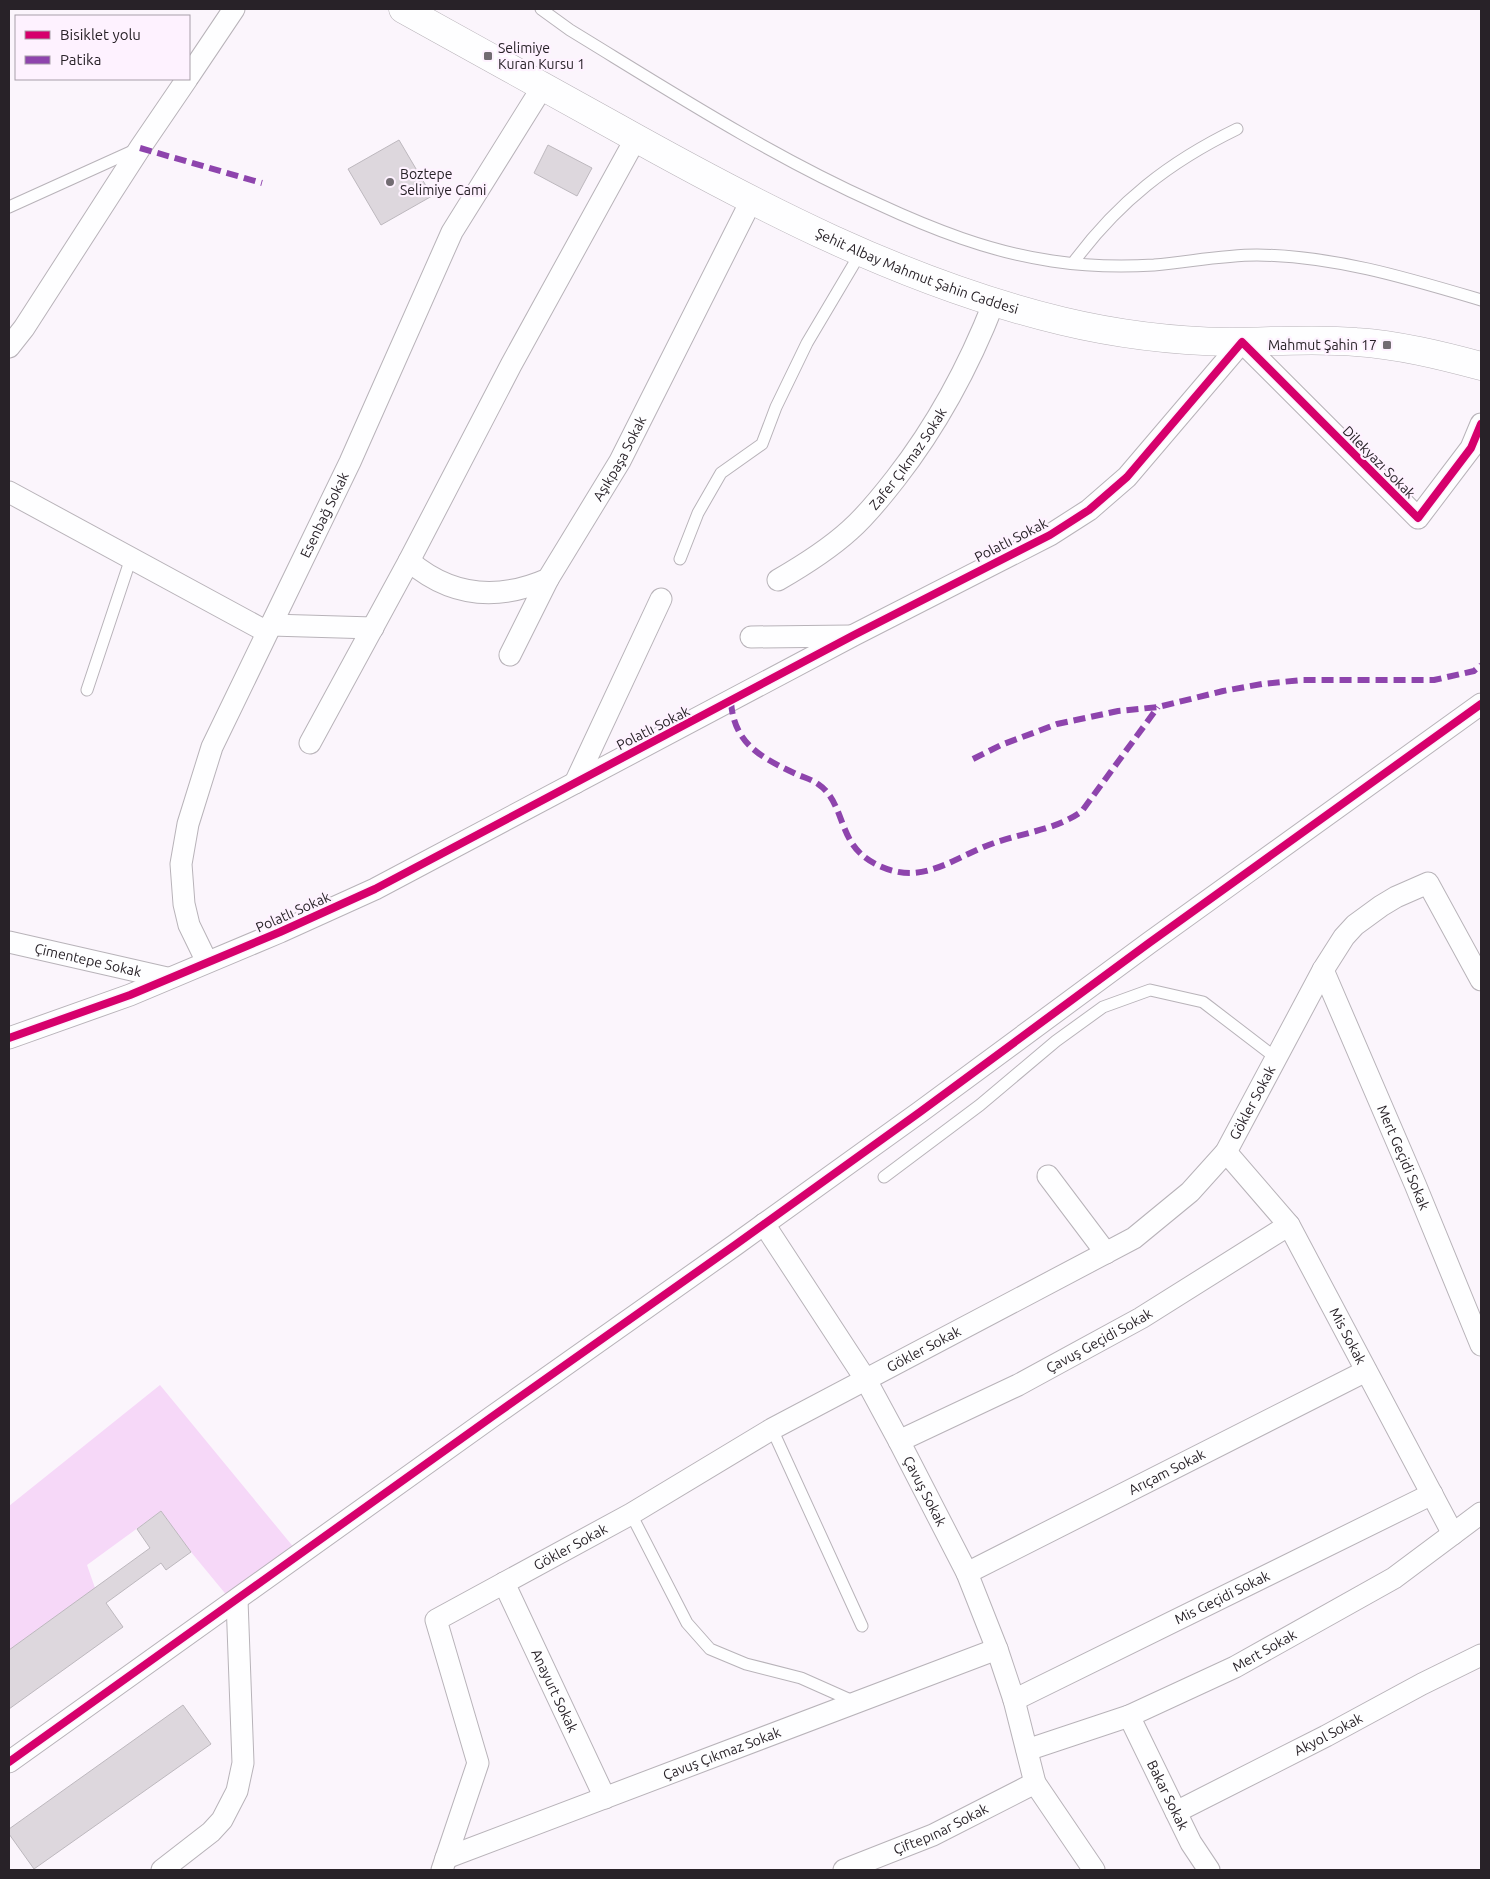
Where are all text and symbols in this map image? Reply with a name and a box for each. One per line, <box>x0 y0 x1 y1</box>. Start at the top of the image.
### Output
legend <box>15 15 190 80</box>
text: Bisiklet yolu <box>60 26 141 43</box>
place label: Selimiye Kuran Kursu 1 <box>498 40 585 72</box>
marker: Selimiye Kuran Kursu 1 <box>482 50 494 62</box>
text: Patika <box>60 51 101 68</box>
place label: Boztepe Selimiye Cami <box>400 166 487 198</box>
marker: Boztepe Selimiye Cami <box>384 176 396 188</box>
street label: Şehit Albay Mahmut Şahin Caddesi <box>813 225 1020 317</box>
place label: Mahmut Şahin 17 <box>1268 337 1377 353</box>
marker: Mahmut Şahin 17 <box>1381 339 1393 351</box>
street label: Zafer Çıkmaz Sokak <box>866 405 950 513</box>
street label: Aşıkpaşa Sokak <box>590 413 649 504</box>
street label: Dilekyazı Sokak <box>1340 423 1418 501</box>
street label: Esenbağ Sokak <box>297 469 352 560</box>
street label: Polatlı Sokak <box>972 515 1050 565</box>
street label: Polatlı Sokak <box>614 703 692 753</box>
street label: Polatlı Sokak <box>253 888 333 936</box>
street label: Çimentepe Sokak <box>33 940 143 980</box>
street label: Gökler Sokak <box>1226 1063 1278 1142</box>
street label: Mert Geçidi Sokak <box>1374 1103 1433 1212</box>
street label: Çavuş Geçidi Sokak <box>1043 1305 1155 1376</box>
street label: Mis Sokak <box>1326 1305 1369 1367</box>
street label: Gökler Sokak <box>884 1323 963 1375</box>
street label: Arıçam Sokak <box>1126 1446 1208 1498</box>
street label: Çavuş Sokak <box>900 1453 949 1529</box>
street label: Gökler Sokak <box>531 1520 610 1573</box>
street label: Mis Geçidi Sokak <box>1172 1567 1272 1628</box>
street label: Mert Sokak <box>1230 1626 1299 1675</box>
street label: Anayurt Sokak <box>528 1647 581 1735</box>
street label: Akyol Sokak <box>1291 1710 1365 1759</box>
street label: Çavuş Çıkmaz Sokak <box>661 1724 783 1783</box>
street label: Bakar Sokak <box>1144 1758 1191 1833</box>
street label: Çiftepınar Sokak <box>891 1800 991 1858</box>

